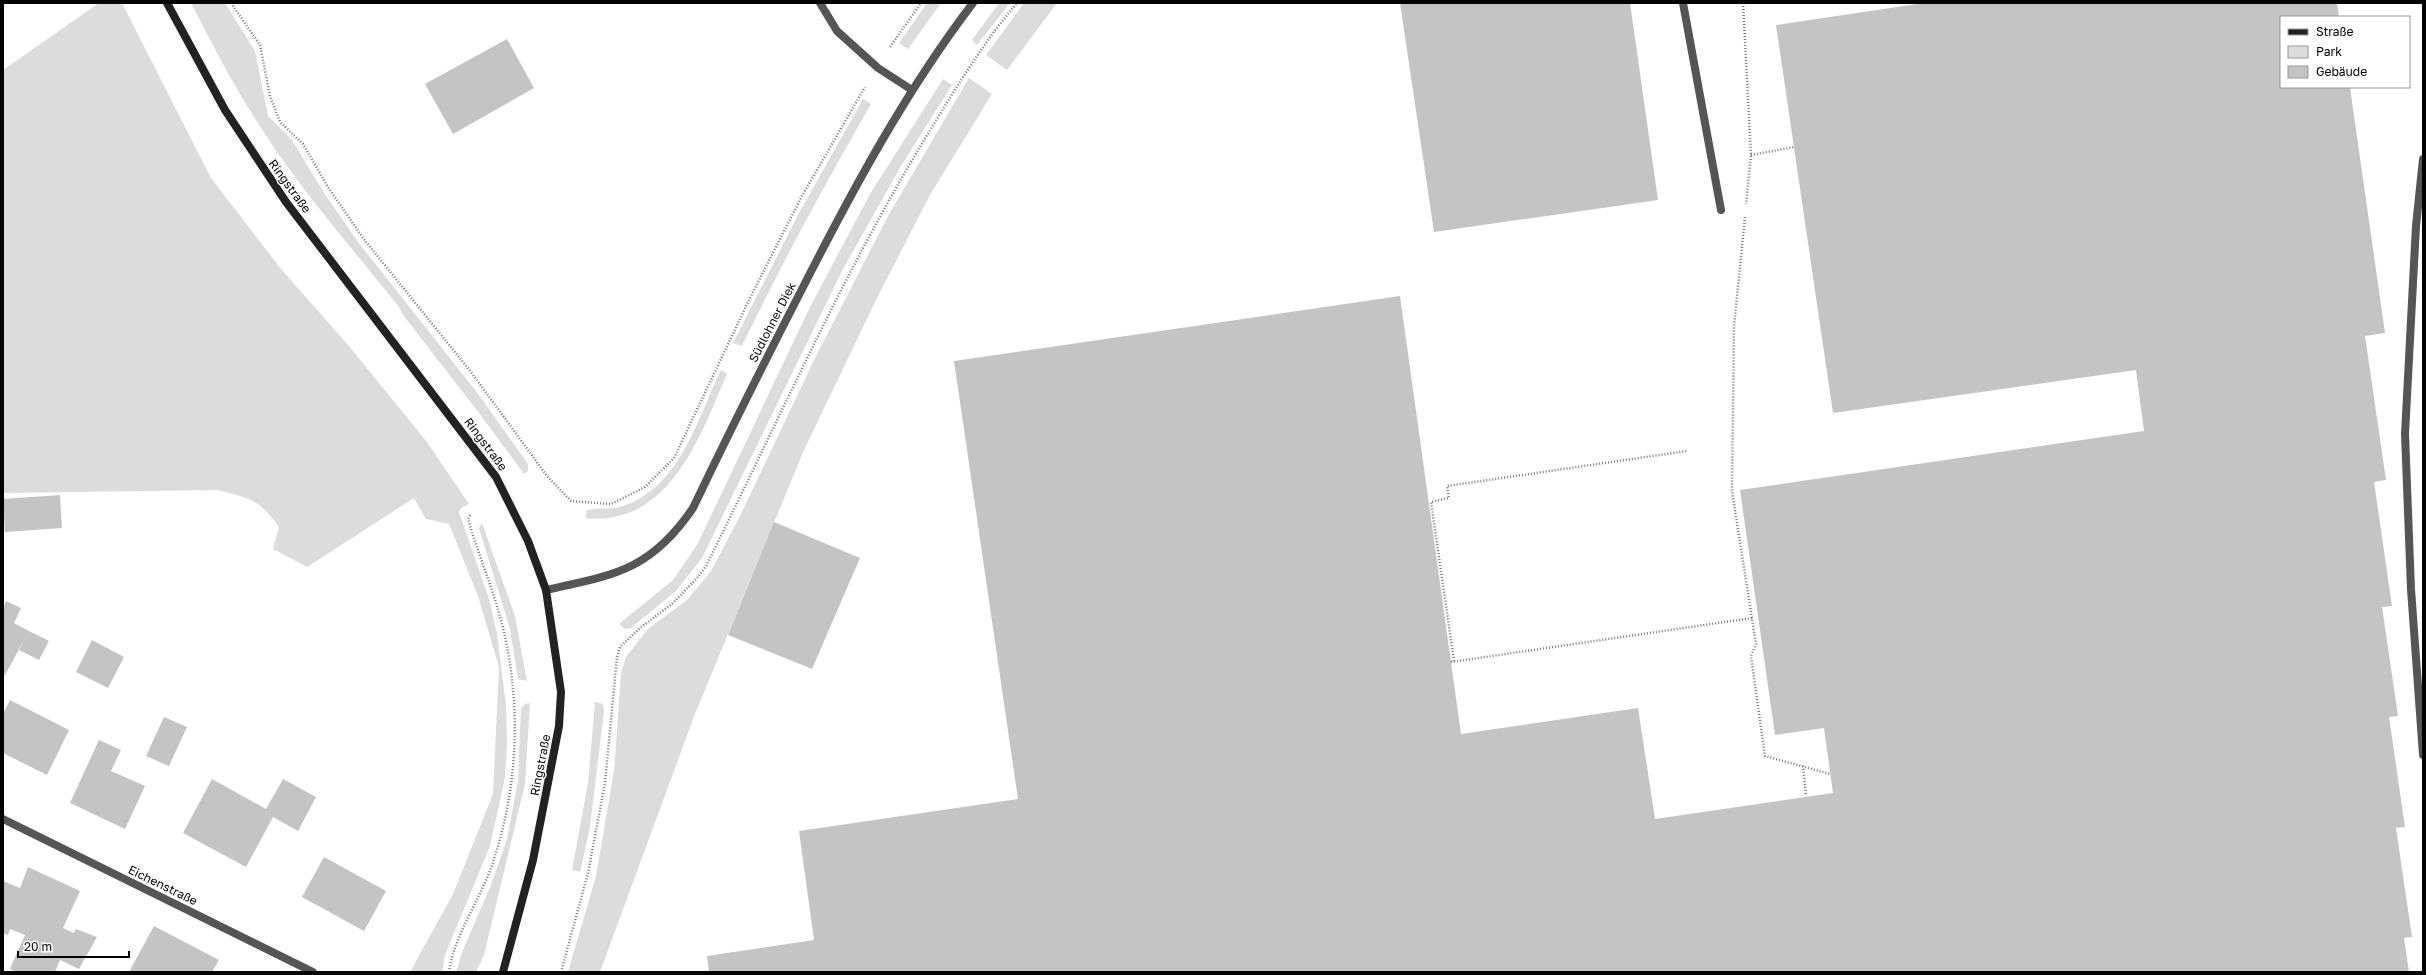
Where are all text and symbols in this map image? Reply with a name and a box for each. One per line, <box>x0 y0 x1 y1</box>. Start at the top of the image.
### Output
legend <box>2280 16 2410 88</box>
text: Straße <box>2316 24 2354 39</box>
text: Park <box>2316 44 2342 59</box>
text: Gebäude <box>2316 64 2367 79</box>
street label: Ringstraße <box>266 156 314 216</box>
street label: Südlohner Diek <box>745 279 799 365</box>
street label: Ringstraße <box>461 415 511 474</box>
street label: Ringstraße <box>527 733 553 797</box>
street label: Eichenstraße <box>126 862 200 908</box>
scale bar <box>18 933 129 959</box>
text: 20 m <box>24 939 52 954</box>

